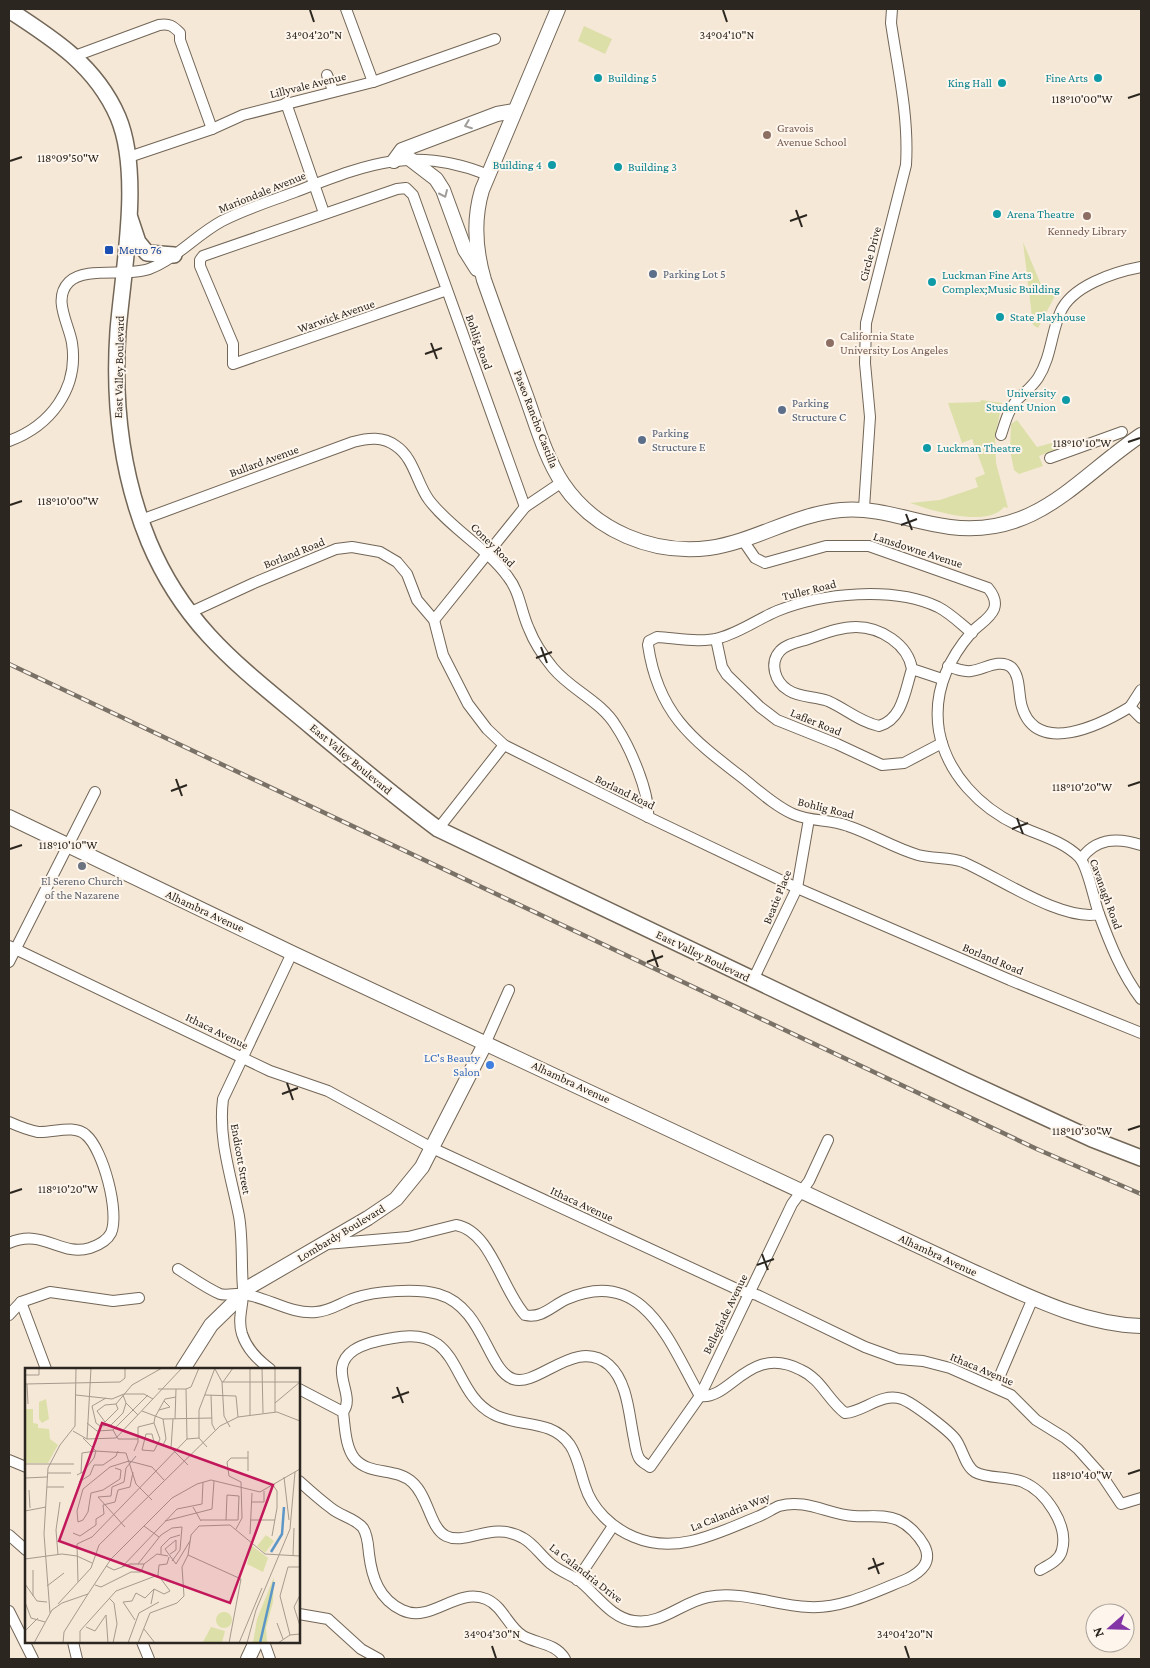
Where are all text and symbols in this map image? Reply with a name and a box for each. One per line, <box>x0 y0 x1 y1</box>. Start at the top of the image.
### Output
text: 34°04'20"N <box>286 28 342 42</box>
text: 34°04'10"N <box>700 28 754 42</box>
street label: Lillyvale Avenue <box>268 69 348 101</box>
place label: Building 5 <box>608 71 657 85</box>
place label: Fine Arts <box>1045 71 1088 85</box>
marker: Building 5 <box>592 72 604 84</box>
marker: Fine Arts <box>1092 72 1104 84</box>
place label: King Hall <box>948 76 992 90</box>
marker: King Hall <box>996 77 1008 89</box>
text: 118°10'00"W <box>1052 92 1112 106</box>
one-way arrow <box>464 119 473 129</box>
place label: Gravois Avenue School <box>777 121 847 149</box>
marker: Gravois Avenue School <box>761 129 773 141</box>
text: 118°09'50"W <box>37 151 99 165</box>
place label: Building 4 <box>493 158 542 172</box>
marker: Building 4 <box>546 159 558 171</box>
place label: Building 3 <box>628 160 677 174</box>
marker: Building 3 <box>612 161 624 173</box>
street label: Mariondale Avenue <box>216 168 308 216</box>
one-way arrow <box>437 189 448 198</box>
place label: Arena Theatre <box>1007 207 1074 221</box>
marker: Arena Theatre <box>991 208 1003 220</box>
marker: Kennedy Library <box>1081 210 1093 222</box>
place label: Kennedy Library <box>1048 224 1127 238</box>
street label: Circle Drive <box>856 225 884 283</box>
place label: Metro 76 <box>119 243 162 257</box>
marker: Metro 76 <box>103 244 115 256</box>
place label: Parking Lot 5 <box>663 267 726 281</box>
marker: Parking Lot 5 <box>647 268 659 280</box>
place label: Luckman Fine Arts Complex;Music Building <box>942 268 1060 296</box>
marker: Luckman Fine Arts Complex;Music Building <box>926 276 938 288</box>
street label: Warwick Avenue <box>296 296 376 336</box>
place label: State Playhouse <box>1010 310 1085 324</box>
marker: State Playhouse <box>994 311 1006 323</box>
street label: Bohlig Road <box>463 313 496 372</box>
street label: East Valley Boulevard <box>111 315 127 419</box>
place label: California State University Los Angeles <box>840 329 948 357</box>
marker: California State University Los Angeles <box>824 337 836 349</box>
street label: Paseo Rancho Castilla <box>511 368 561 470</box>
place label: University Student Union <box>986 386 1057 414</box>
marker: University Student Union <box>1060 394 1072 406</box>
place label: Parking Structure C <box>792 396 846 424</box>
marker: Parking Structure C <box>776 404 788 416</box>
place label: Parking Structure E <box>652 426 706 454</box>
marker: Parking Structure E <box>636 434 648 446</box>
text: 118°10'10"W <box>1053 436 1111 450</box>
place label: Luckman Theatre <box>937 441 1021 455</box>
street label: Bullard Avenue <box>227 442 301 480</box>
marker: Luckman Theatre <box>921 442 933 454</box>
text: 118°10'00"W <box>38 494 98 508</box>
street label: Coney Road <box>468 520 519 571</box>
street label: Lansdowne Avenue <box>872 529 964 571</box>
street label: Borland Road <box>261 534 327 572</box>
street label: Tuller Road <box>780 576 838 603</box>
street label: Lafler Road <box>788 705 844 739</box>
street label: East Valley Boulevard <box>307 721 395 798</box>
street label: Borland Road <box>593 772 658 813</box>
text: 118°10'20"W <box>1052 780 1112 794</box>
street label: Bohlig Road <box>796 794 856 822</box>
text: 118°10'10"W <box>39 838 97 852</box>
street label: Cavanagh Road <box>1087 857 1126 932</box>
marker: El Sereno Church of the Nazarene <box>76 860 88 872</box>
street label: Beatie Place <box>760 868 794 926</box>
place label: El Sereno Church of the Nazarene <box>41 874 124 902</box>
street label: Alhambra Avenue <box>164 887 246 935</box>
street label: East Valley Boulevard <box>654 927 753 985</box>
street label: Borland Road <box>960 940 1026 978</box>
street label: Ithaca Avenue <box>183 1010 251 1052</box>
place label: LC's Beauty Salon <box>424 1051 481 1079</box>
street label: Alhambra Avenue <box>530 1058 612 1106</box>
marker: LC's Beauty Salon <box>484 1059 496 1071</box>
street label: Endicott Street <box>228 1123 254 1196</box>
text: 118°10'30"W <box>1052 1124 1112 1138</box>
text: 118°10'20"W <box>38 1182 98 1196</box>
street label: Ithaca Avenue <box>548 1183 616 1225</box>
street label: Lombardy Boulevard <box>295 1201 388 1265</box>
street label: Alhambra Avenue <box>897 1231 979 1279</box>
street label: Belleglade Avenue <box>700 1272 750 1356</box>
street label: Ithaca Avenue <box>948 1349 1016 1389</box>
inset map <box>25 1368 300 1643</box>
text: 118°10'40"W <box>1052 1468 1112 1482</box>
street label: La Calandria Way <box>688 1489 772 1534</box>
street label: La Calandria Drive <box>547 1540 625 1606</box>
north arrow <box>1085 1603 1135 1653</box>
text: N <box>1088 1625 1107 1640</box>
text: 34°04'30"N <box>464 1627 520 1641</box>
text: 34°04'20"N <box>877 1627 933 1641</box>

